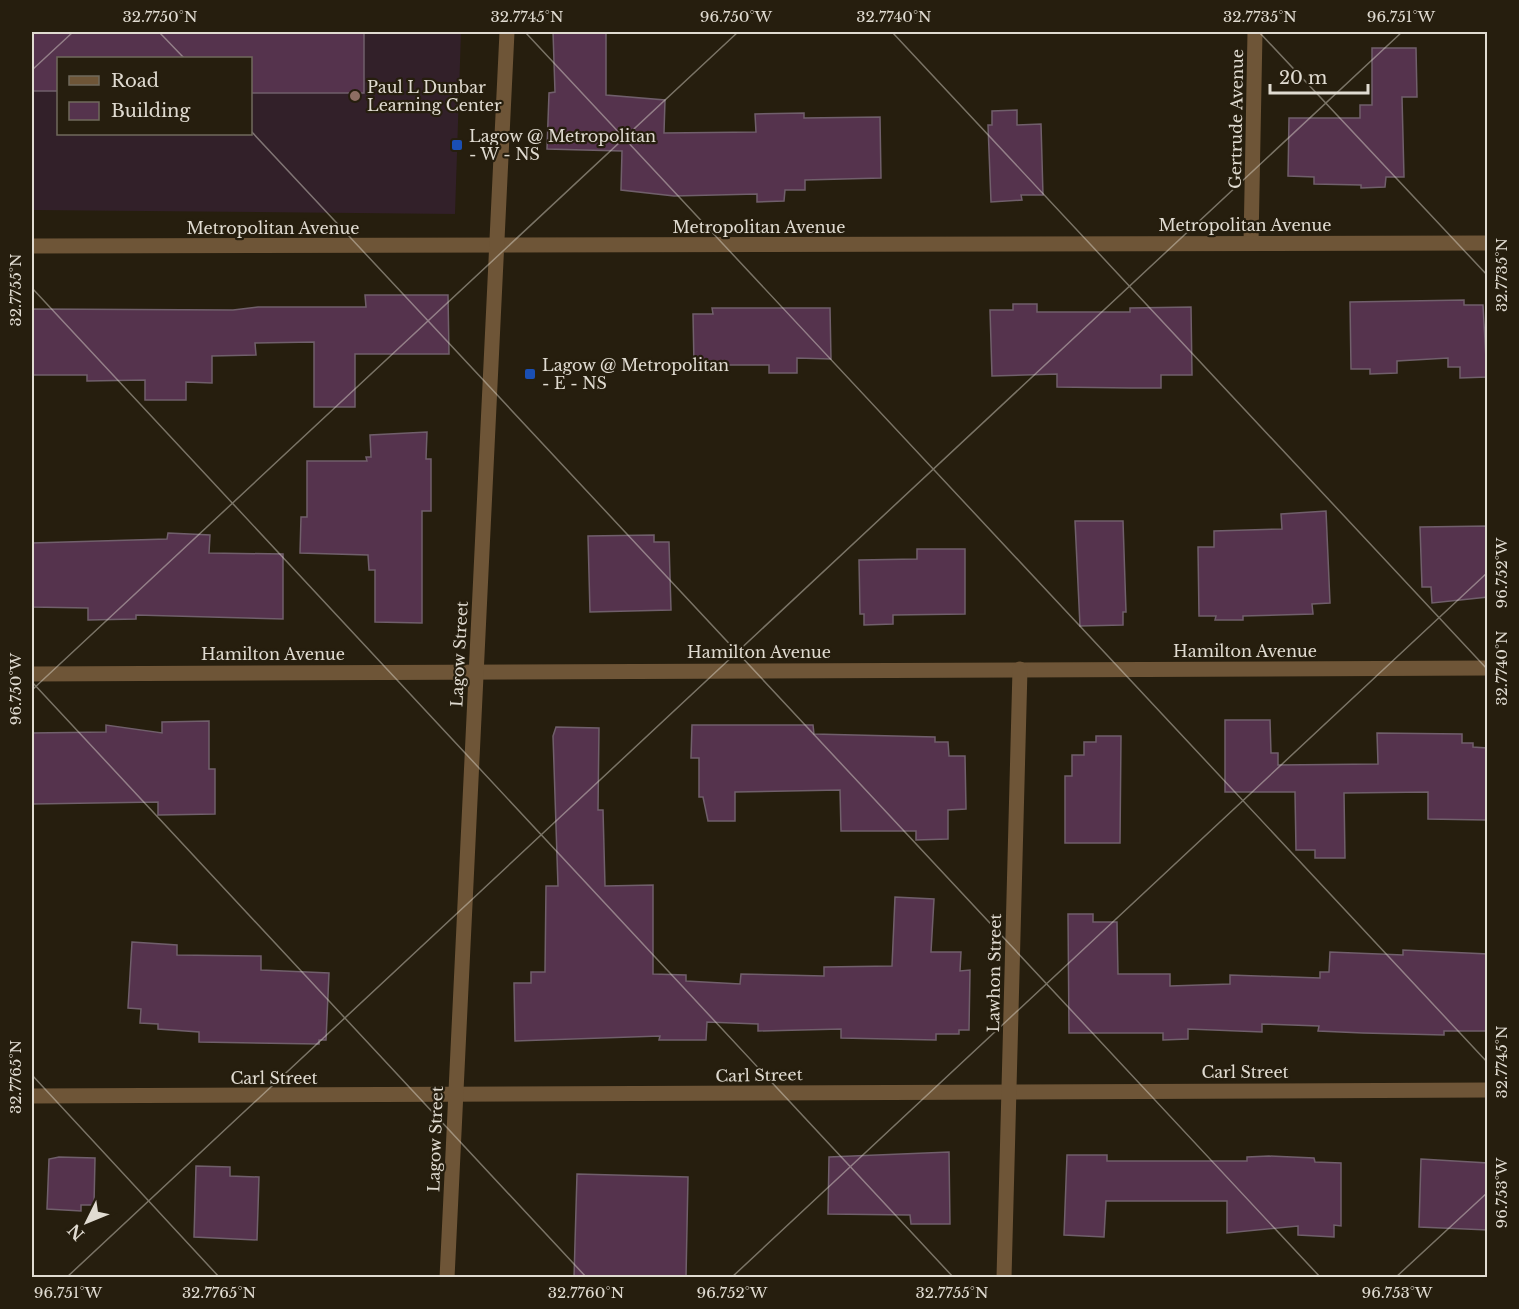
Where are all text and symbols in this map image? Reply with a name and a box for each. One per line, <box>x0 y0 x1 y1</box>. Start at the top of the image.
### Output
text: 32.7750°N <box>122 7 198 26</box>
text: 32.7745°N <box>490 7 564 26</box>
text: 96.750°W <box>700 7 773 26</box>
text: 32.7740°N <box>856 7 932 26</box>
text: 32.7735°N <box>1223 7 1297 26</box>
text: 96.751°W <box>1367 7 1436 26</box>
street label: Gertrude Avenue <box>1225 49 1247 189</box>
legend <box>57 57 252 135</box>
scale bar <box>1270 57 1368 95</box>
text: 20 m <box>1279 67 1327 89</box>
text: Road <box>111 70 159 92</box>
place label: Paul L Dunbar Learning Center <box>367 77 502 115</box>
marker: Paul L Dunbar Learning Center <box>348 89 362 103</box>
text: Building <box>111 100 190 122</box>
place label: Lagow @ Metropolitan - W - NS <box>469 126 656 164</box>
marker: Lagow @ Metropolitan - W - NS <box>450 138 464 152</box>
street label: Metropolitan Avenue <box>1159 215 1331 235</box>
street label: Metropolitan Avenue <box>673 217 845 237</box>
street label: Metropolitan Avenue <box>187 218 359 238</box>
text: 32.7735°N <box>1492 238 1511 312</box>
text: 32.7755°N <box>6 254 25 326</box>
place label: Lagow @ Metropolitan - E - NS <box>542 355 729 393</box>
marker: Lagow @ Metropolitan - E - NS <box>523 367 537 381</box>
text: 96.752°W <box>1492 537 1511 609</box>
street label: Lagow Street <box>446 601 472 707</box>
text: 32.7740°N <box>1492 630 1511 706</box>
street label: Hamilton Avenue <box>1173 641 1317 661</box>
street label: Hamilton Avenue <box>687 642 831 662</box>
street label: Hamilton Avenue <box>201 644 345 664</box>
text: 96.750°W <box>6 652 25 725</box>
street label: Lawhon Street <box>983 913 1005 1033</box>
text: 32.7745°N <box>1492 1025 1511 1099</box>
text: 32.7765°N <box>6 1040 25 1114</box>
street label: Carl Street <box>1201 1062 1289 1082</box>
street label: Carl Street <box>715 1064 803 1086</box>
street label: Carl Street <box>230 1068 318 1088</box>
street label: Lagow Street <box>423 1086 447 1192</box>
text: 96.753°W <box>1492 1157 1511 1229</box>
north arrow <box>57 1192 117 1252</box>
text: N <box>64 1220 88 1245</box>
text: 96.751°W <box>34 1283 103 1302</box>
text: 32.7765°N <box>182 1283 256 1302</box>
text: 32.7760°N <box>548 1283 624 1302</box>
text: 96.752°W <box>697 1283 768 1302</box>
text: 32.7755°N <box>916 1283 988 1302</box>
text: 96.753°W <box>1362 1283 1433 1302</box>

